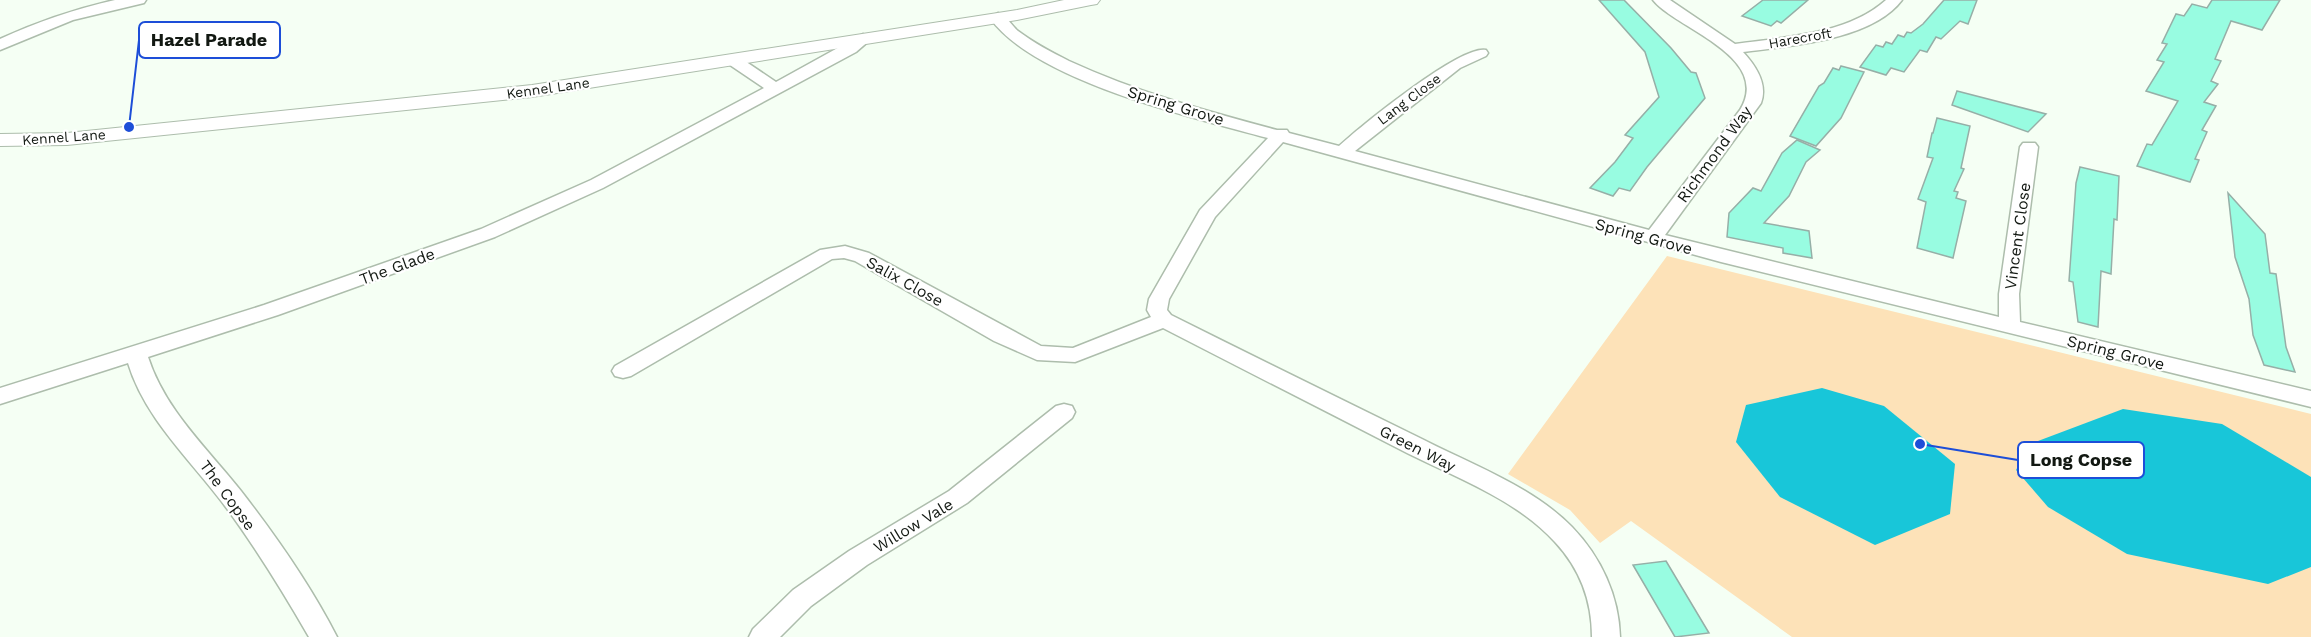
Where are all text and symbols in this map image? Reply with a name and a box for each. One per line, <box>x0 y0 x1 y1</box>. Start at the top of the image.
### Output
callout: Hazel Parade <box>139 22 280 58</box>
street label: Harecroft <box>1767 25 1833 51</box>
text: Hazel Parade <box>151 29 267 50</box>
street label: Lang Close <box>1374 70 1444 128</box>
street label: Kennel Lane <box>505 74 591 102</box>
street label: Spring Grove <box>1125 82 1226 129</box>
street label: Richmond Way <box>1673 102 1756 206</box>
street label: Kennel Lane <box>22 126 106 148</box>
street label: Vincent Close <box>2001 181 2034 291</box>
street label: Spring Grove <box>1593 214 1695 259</box>
street label: The Glade <box>357 244 437 289</box>
street label: Salix Close <box>863 252 947 310</box>
street label: Spring Grove <box>2065 331 2167 374</box>
street label: Green Way <box>1377 421 1460 476</box>
callout: Long Copse <box>2018 442 2144 478</box>
text: Long Copse <box>2030 449 2132 470</box>
street label: The Copse <box>196 456 259 534</box>
street label: Willow Vale <box>870 494 956 557</box>

